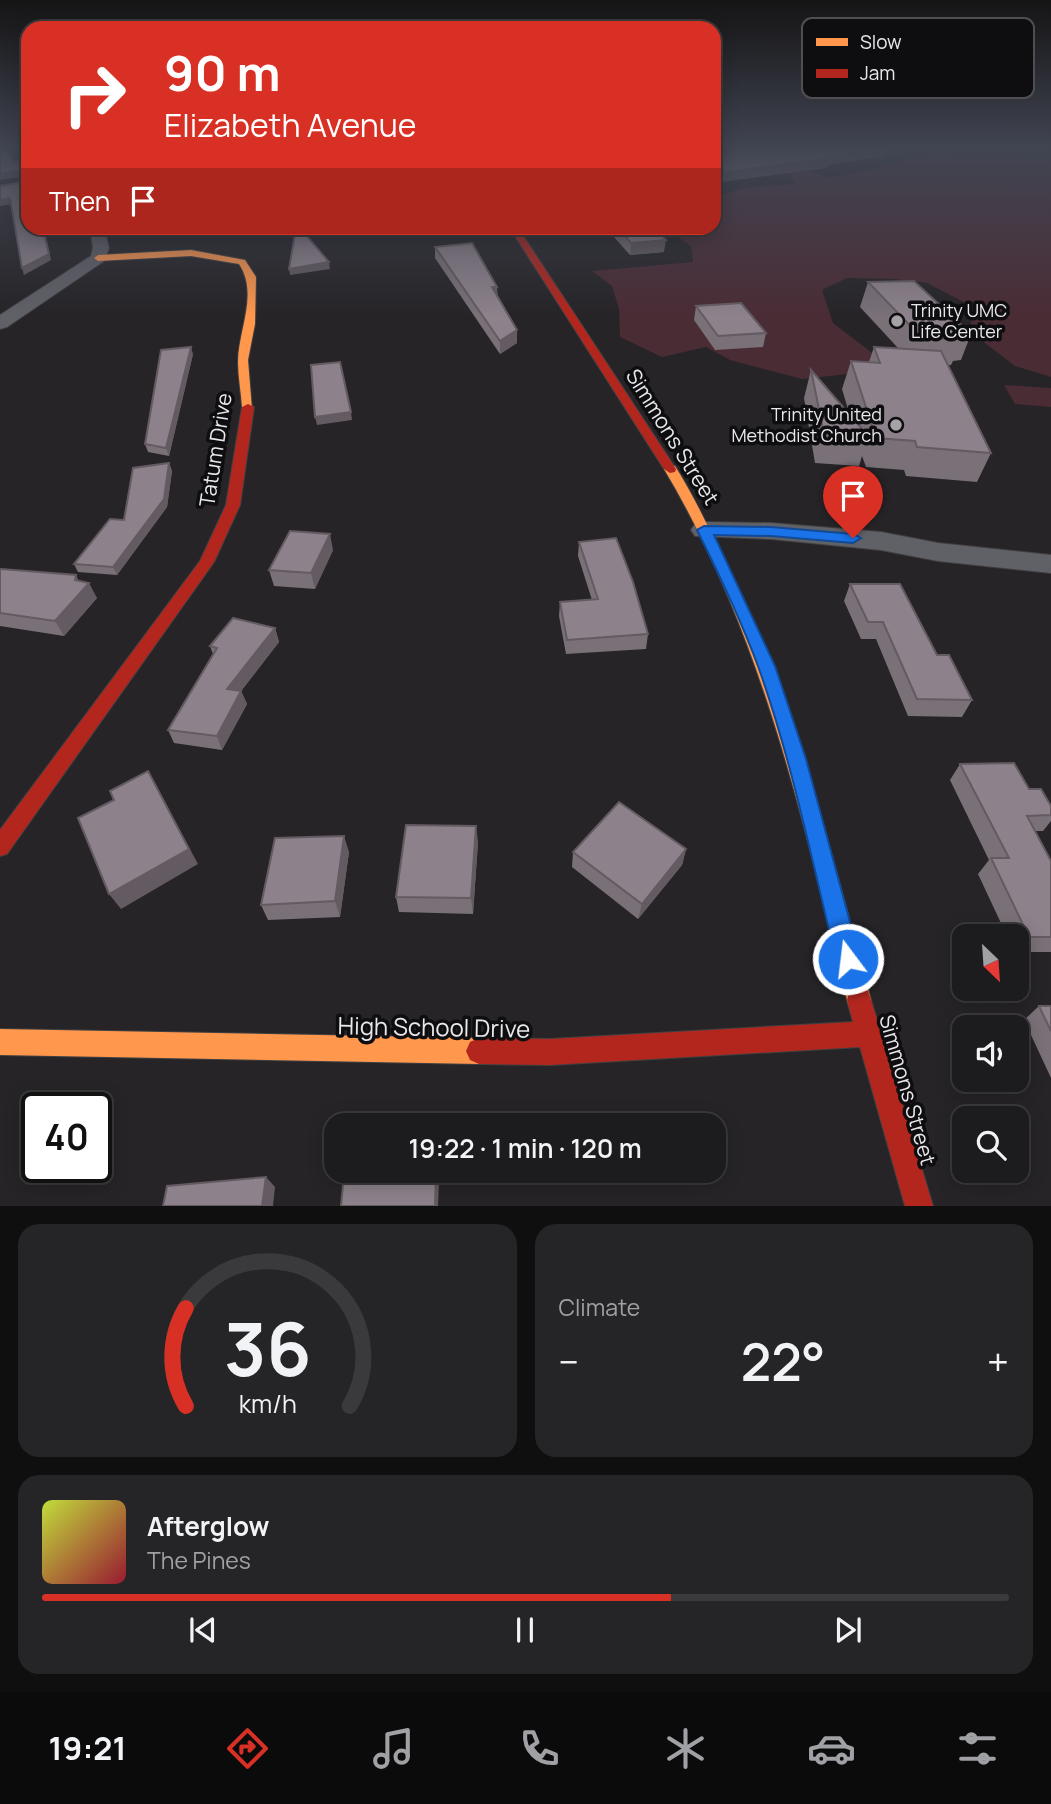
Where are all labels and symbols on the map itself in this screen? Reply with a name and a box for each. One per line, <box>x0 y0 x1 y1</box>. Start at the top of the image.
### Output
legend <box>802 18 1034 98</box>
text: Slow <box>860 29 902 55</box>
text: Jam <box>860 60 895 86</box>
place label: Trinity UMC Life Center <box>911 298 1007 343</box>
marker: Trinity UMC Life Center <box>889 313 905 329</box>
street label: Simmons Street <box>620 363 726 510</box>
street label: Tatum Drive <box>192 391 238 509</box>
place label: Trinity United Methodist Church <box>731 402 882 447</box>
marker: Trinity United Methodist Church <box>888 417 904 433</box>
pin <box>823 466 883 538</box>
position arrow <box>811 922 885 996</box>
north arrow <box>952 924 1029 1001</box>
street label: High School Drive <box>337 1008 531 1045</box>
street label: Simmons Street <box>873 1011 943 1168</box>
speed limit sign: 40 <box>21 1092 112 1183</box>

